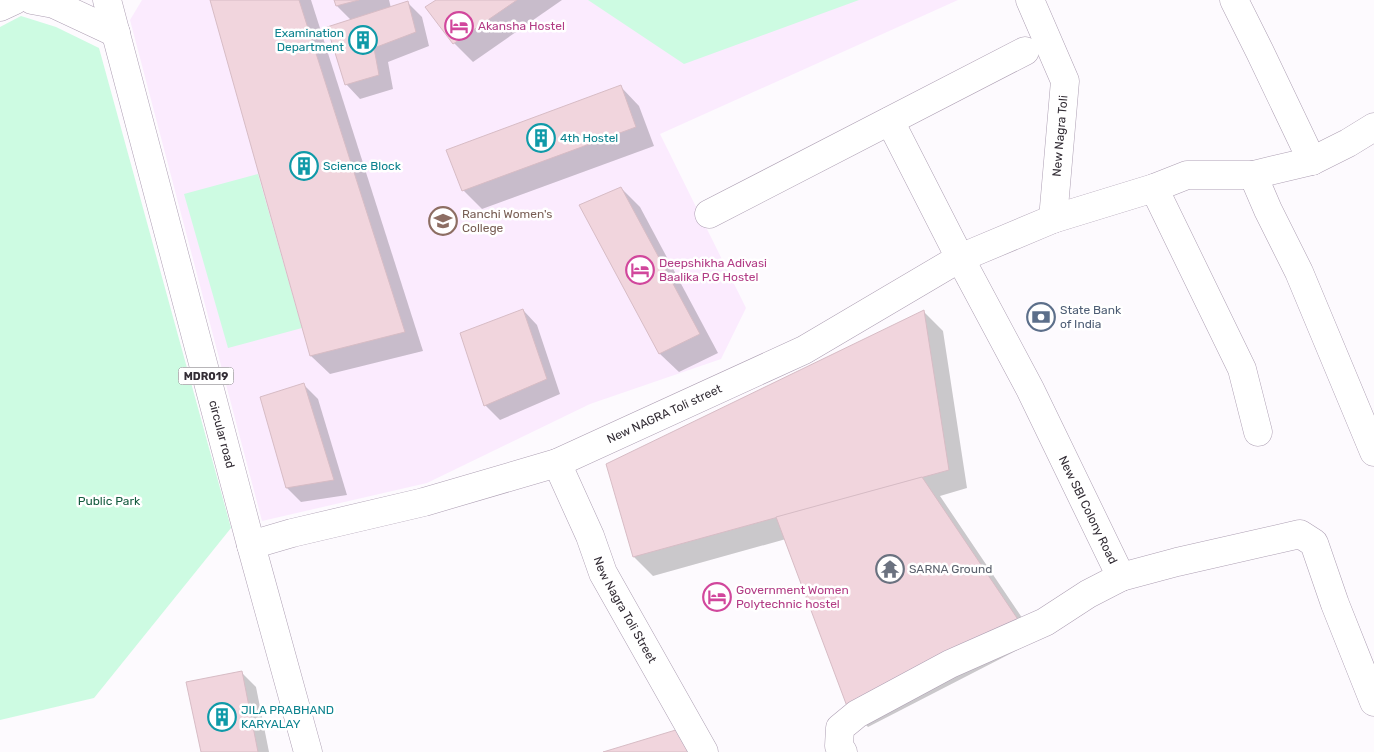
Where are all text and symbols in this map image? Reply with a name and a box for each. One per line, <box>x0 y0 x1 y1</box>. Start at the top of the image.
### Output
hotel icon: Akansha Hostel <box>444 11 474 41</box>
place label: Akansha Hostel <box>478 19 565 33</box>
building icon: Examination Department <box>348 25 378 55</box>
place label: Examination Department <box>275 26 344 54</box>
street label: New Nagra Toli <box>1049 95 1071 177</box>
building icon: 4th Hostel <box>526 123 556 153</box>
place label: 4th Hostel <box>560 131 618 145</box>
building icon: Science Block <box>289 151 319 181</box>
place label: Science Block <box>323 159 402 173</box>
school or university icon: Ranchi Women's College <box>428 206 458 236</box>
place label: Ranchi Women's College <box>462 207 552 235</box>
hotel icon: Deepshikha Adivasi Baalika P.G Hostel <box>625 255 655 285</box>
place label: Deepshikha Adivasi Baalika P.G Hostel <box>659 256 767 284</box>
bank icon: State Bank of India <box>1026 302 1056 332</box>
place label: State Bank of India <box>1060 303 1122 331</box>
road number: MDR019 <box>178 368 234 384</box>
street label: New NAGRA Toli street <box>605 381 724 446</box>
street label: circular road <box>206 399 237 470</box>
street label: New SBI Colony Road <box>1056 454 1120 566</box>
park label: Public Park <box>78 494 141 508</box>
temple icon: SARNA Ground <box>875 554 905 584</box>
street label: New Nagra Toli Street <box>591 555 660 666</box>
place label: SARNA Ground <box>909 562 992 576</box>
hotel icon: Government Women Polytechnic hostel <box>702 582 732 612</box>
place label: Government Women Polytechnic hostel <box>736 583 849 611</box>
building icon: JILA PRABHAND KARYALAY <box>207 702 237 732</box>
place label: JILA PRABHAND KARYALAY <box>241 703 334 731</box>

